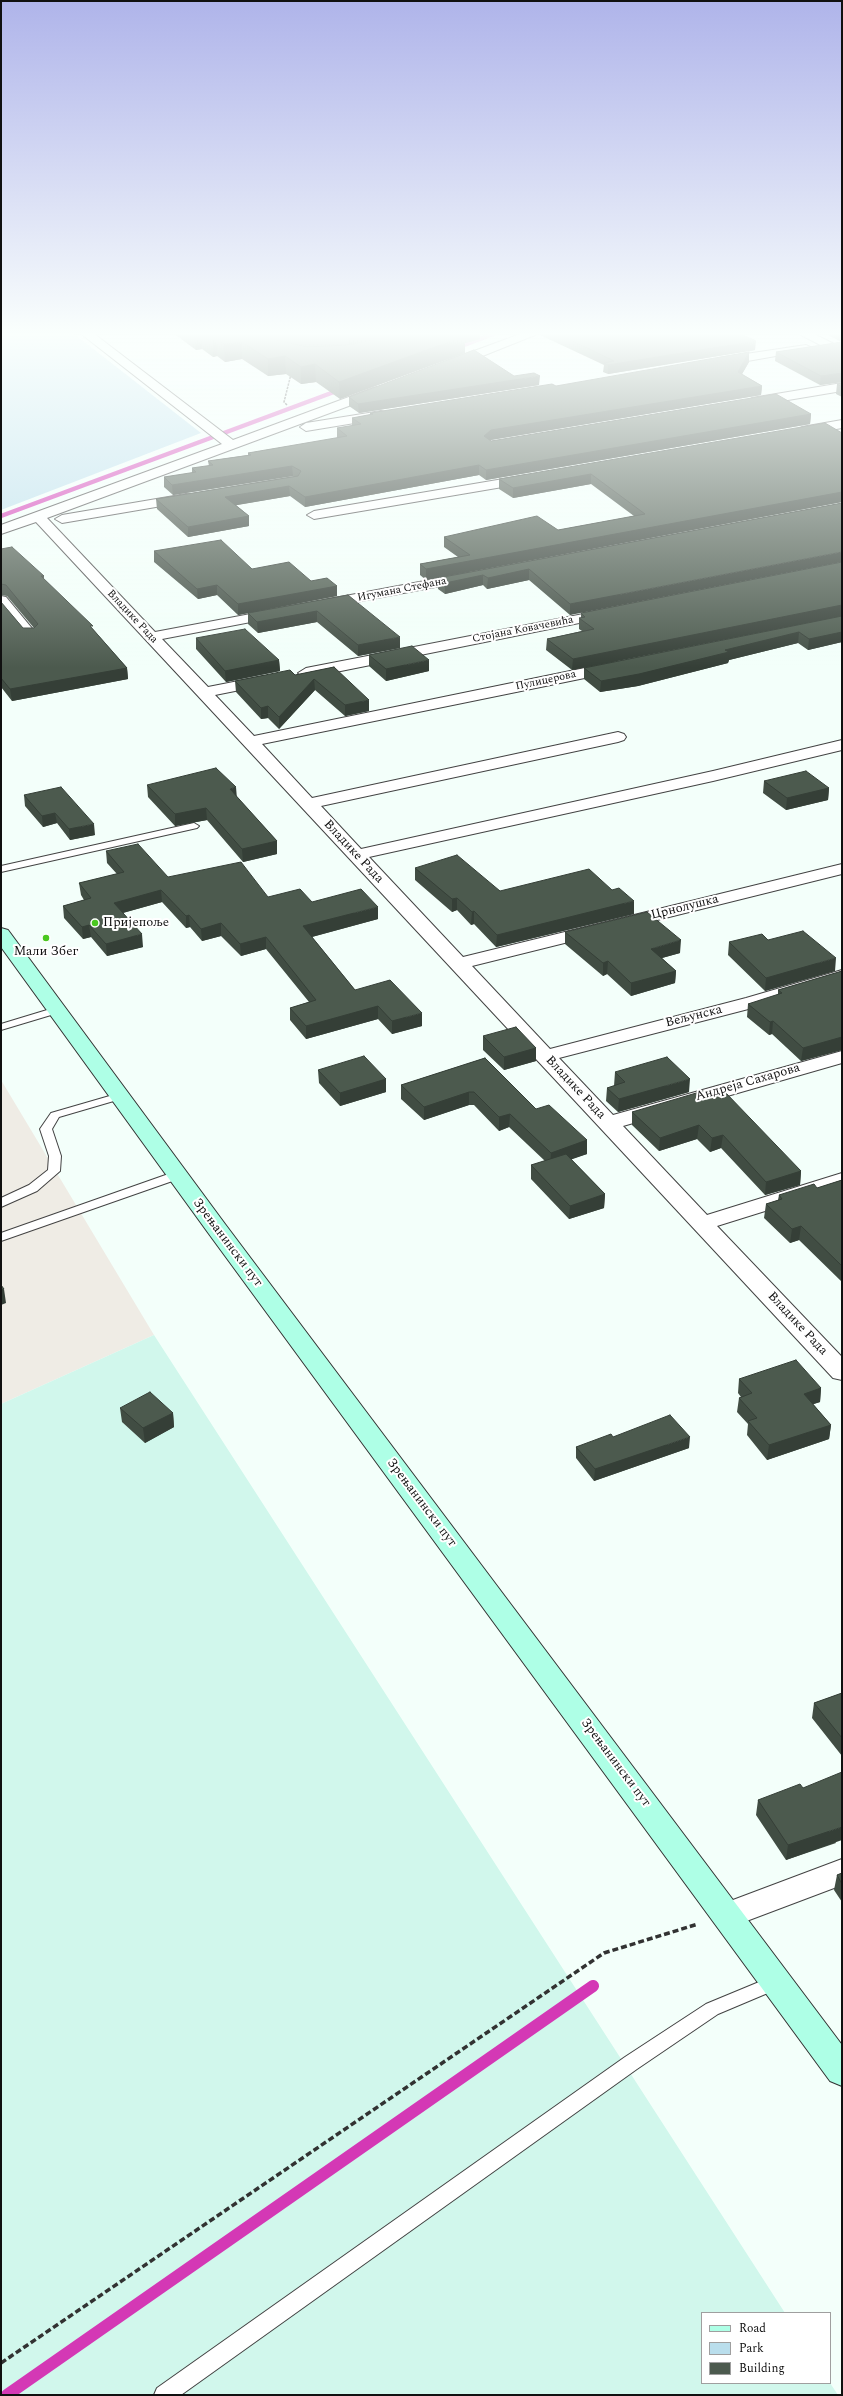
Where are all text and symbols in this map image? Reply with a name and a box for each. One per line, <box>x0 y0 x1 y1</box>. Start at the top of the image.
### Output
street label: Игумана Стефана <box>356 575 448 605</box>
street label: Владике Рада <box>104 587 160 647</box>
street label: Стојана Ковачевића <box>471 614 575 646</box>
street label: Пулицерова <box>514 668 578 694</box>
street label: Владике Рада <box>320 817 386 887</box>
street label: Црнолушка <box>649 892 721 924</box>
place label: Пријепоље <box>103 915 169 931</box>
marker: Пријепоље <box>90 918 100 928</box>
marker: Мали Збег <box>41 933 51 943</box>
place label: Мали Збег <box>14 944 78 960</box>
street label: Вељунска <box>664 1002 724 1032</box>
street label: Владике Рада <box>542 1053 608 1123</box>
street label: Андреја Сахарова <box>694 1061 802 1105</box>
street label: Зрењанински пут <box>189 1196 265 1290</box>
street label: Владике Рада <box>764 1289 830 1359</box>
street label: Зрењанински пут <box>383 1456 459 1550</box>
street label: Зрењанински пут <box>577 1716 653 1810</box>
legend <box>701 2312 831 2384</box>
text: Road <box>739 2319 766 2338</box>
text: Park <box>739 2339 764 2358</box>
text: Building <box>739 2359 785 2378</box>

